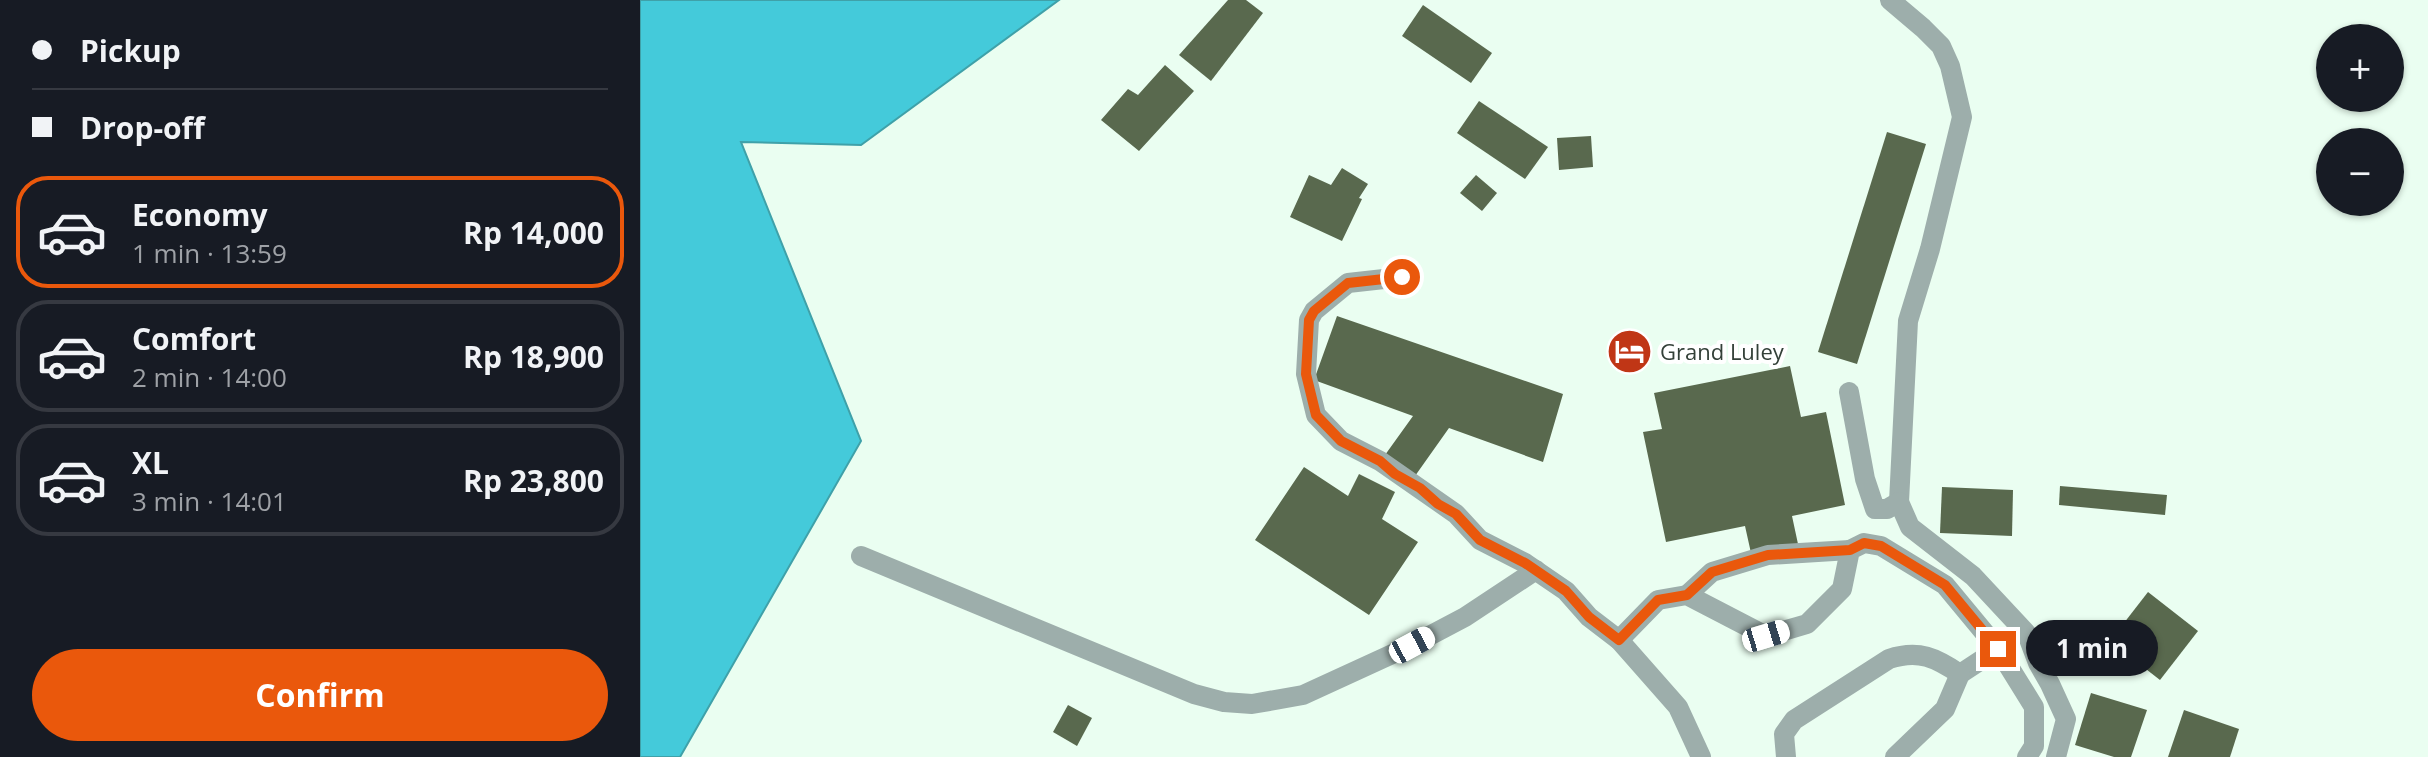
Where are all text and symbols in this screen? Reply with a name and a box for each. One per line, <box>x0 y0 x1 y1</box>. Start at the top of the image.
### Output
map controls <box>2316 24 2404 216</box>
button: + <box>2316 24 2404 112</box>
text: Pickup <box>80 30 181 71</box>
text: Drop-off <box>80 107 205 148</box>
button: − <box>2316 128 2404 216</box>
text: Economy <box>132 194 268 235</box>
icon: car <box>36 196 108 268</box>
text: Rp 14,000 <box>463 212 604 253</box>
text: 1 min · 13:59 <box>132 235 287 271</box>
route start <box>1384 259 1420 295</box>
text: Comfort <box>132 318 256 359</box>
icon: car <box>36 320 108 392</box>
hotel icon: Grand Luley <box>1605 327 1653 375</box>
text: Rp 18,900 <box>463 336 604 377</box>
place label: Grand Luley <box>1660 336 1785 366</box>
text: 2 min · 14:00 <box>132 359 287 395</box>
text: XL <box>132 442 169 483</box>
icon: car <box>36 444 108 516</box>
text: Rp 23,800 <box>463 460 604 501</box>
text: 3 min · 14:01 <box>132 483 287 519</box>
car <box>1740 618 1792 654</box>
callout: 1 min <box>2026 621 2158 677</box>
car <box>1385 623 1439 667</box>
text: 1 min <box>2056 630 2128 666</box>
route end <box>1980 631 2016 667</box>
button: Confirm <box>32 649 608 741</box>

